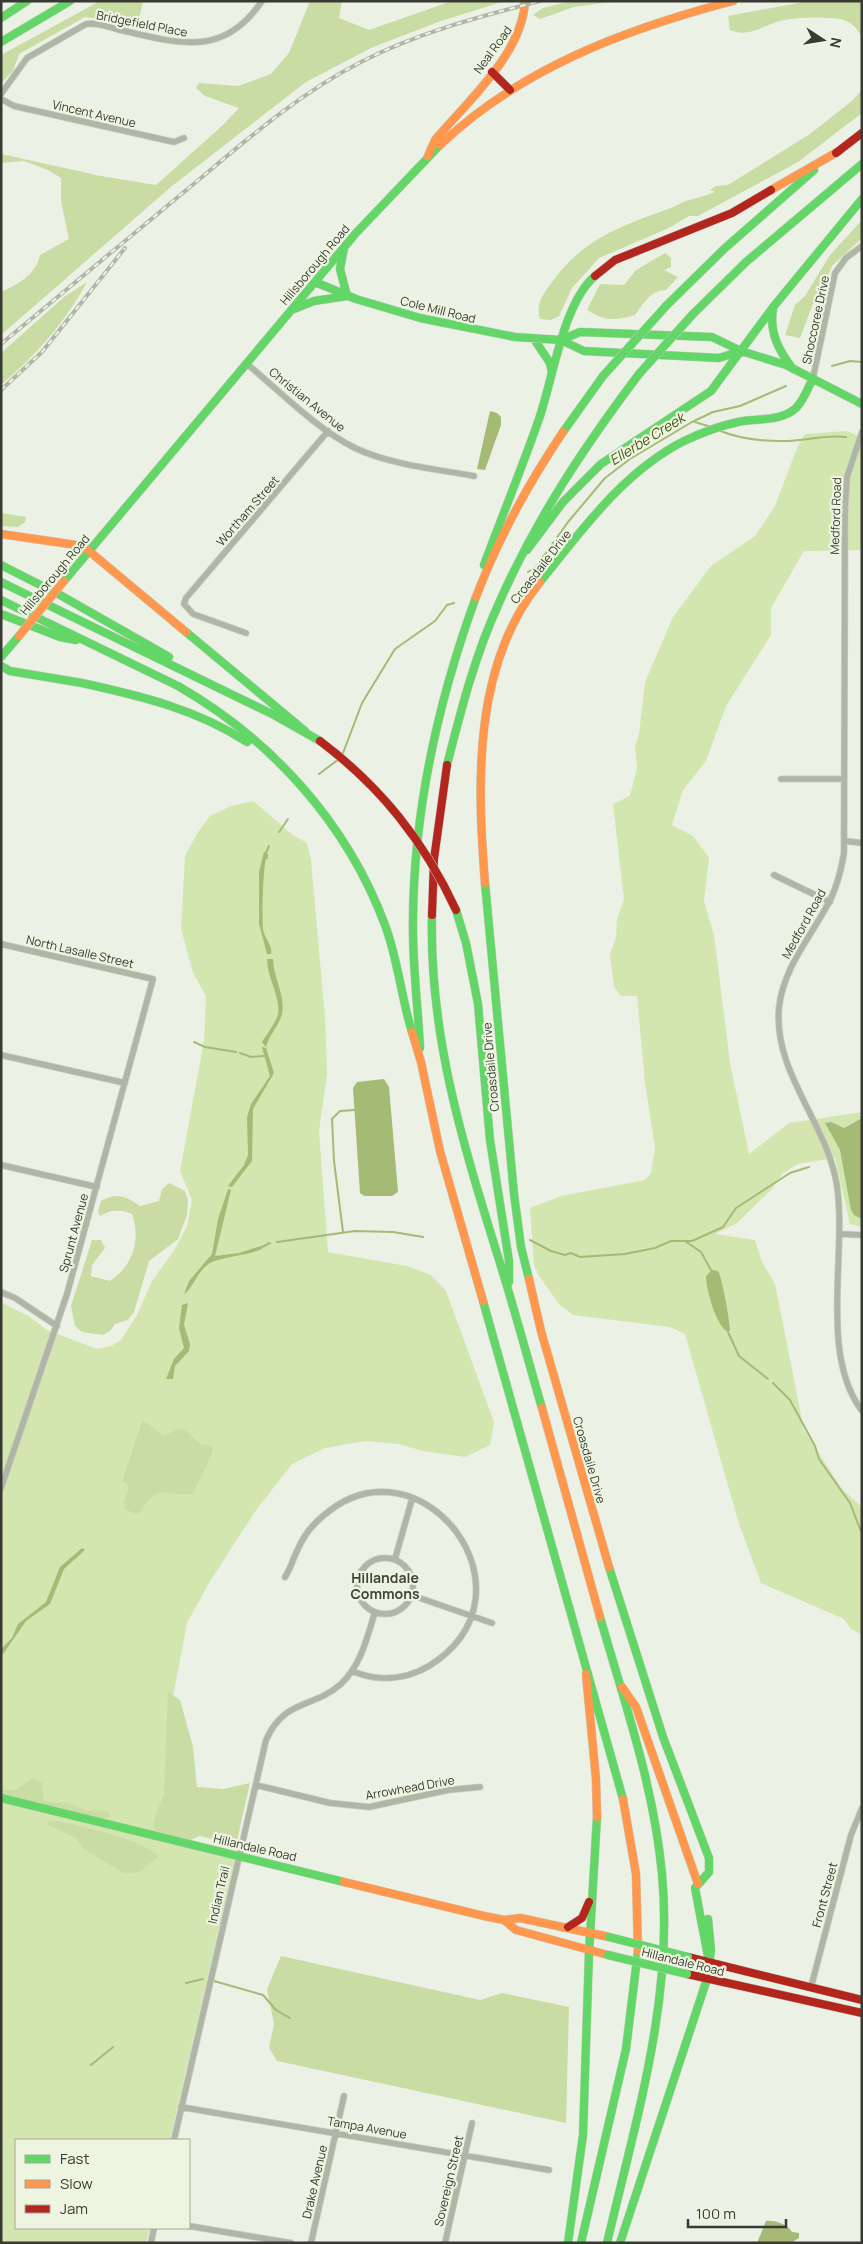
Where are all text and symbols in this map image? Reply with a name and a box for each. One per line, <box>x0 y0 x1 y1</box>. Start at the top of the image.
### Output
street label: Bridgefield Place <box>95 6 189 41</box>
north arrow <box>798 15 848 65</box>
street label: Neal Road <box>469 22 516 77</box>
text: N <box>826 36 847 50</box>
street label: Vincent Avenue <box>50 96 138 131</box>
street label: Hillsborough Road <box>276 221 353 309</box>
street label: Shoccoree Drive <box>798 274 833 366</box>
street label: Cole Mill Road <box>399 292 478 327</box>
street label: Christian Avenue <box>265 363 349 436</box>
water label: Ellerbe Creek <box>606 407 690 469</box>
street label: Wortham Street <box>212 472 283 550</box>
street label: Medford Road <box>826 477 845 555</box>
street label: Croasdaile Drive <box>506 526 575 607</box>
street label: Hillsborough Road <box>16 531 93 619</box>
street label: Medford Road <box>777 886 830 962</box>
street label: North Lasalle Street <box>25 931 136 972</box>
street label: Croasdaile Drive <box>478 1022 503 1112</box>
street label: Sprunt Avenue <box>55 1191 92 1274</box>
street label: Croasdaile Drive <box>569 1414 610 1505</box>
district label: Hillandale Commons <box>350 1568 420 1603</box>
street label: Arrowhead Drive <box>364 1771 456 1804</box>
street label: Hillandale Road <box>212 1830 298 1865</box>
street label: Front Street <box>808 1860 841 1929</box>
street label: Indian Trail <box>204 1864 233 1926</box>
street label: Hillandale Road <box>640 1943 726 1980</box>
street label: Tampa Avenue <box>326 2112 408 2143</box>
street label: Sovereign Street <box>430 2133 467 2228</box>
legend <box>15 2139 190 2229</box>
street label: Drake Avenue <box>298 2143 331 2220</box>
text: Fast <box>60 2148 89 2169</box>
text: Slow <box>60 2173 93 2194</box>
scale bar <box>688 2196 786 2228</box>
text: Jam <box>60 2198 88 2219</box>
text: 100 m <box>696 2203 736 2224</box>

